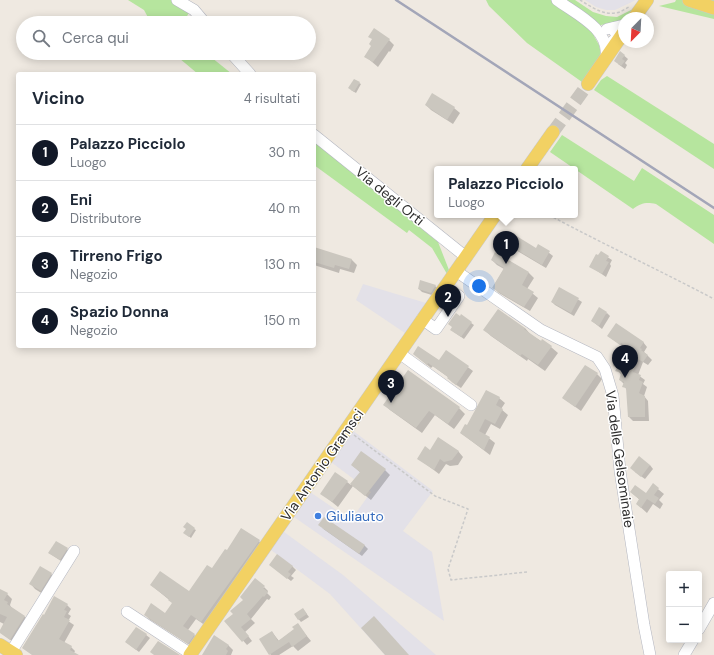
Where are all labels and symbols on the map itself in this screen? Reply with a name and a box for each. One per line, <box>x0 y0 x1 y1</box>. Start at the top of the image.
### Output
north arrow <box>618 12 654 48</box>
street label: Via degli Orti <box>352 163 428 229</box>
pin: 1 <box>493 231 519 264</box>
your location <box>469 276 489 296</box>
pin: 2 <box>435 284 461 317</box>
pin: 4 <box>612 345 638 378</box>
pin: 3 <box>378 370 404 403</box>
street label: Via delle Gelsominaie <box>601 389 639 529</box>
street label: Via Antonio Gramsci <box>277 405 367 525</box>
place label: Giuliauto <box>326 507 384 525</box>
marker: Giuliauto <box>313 511 323 521</box>

